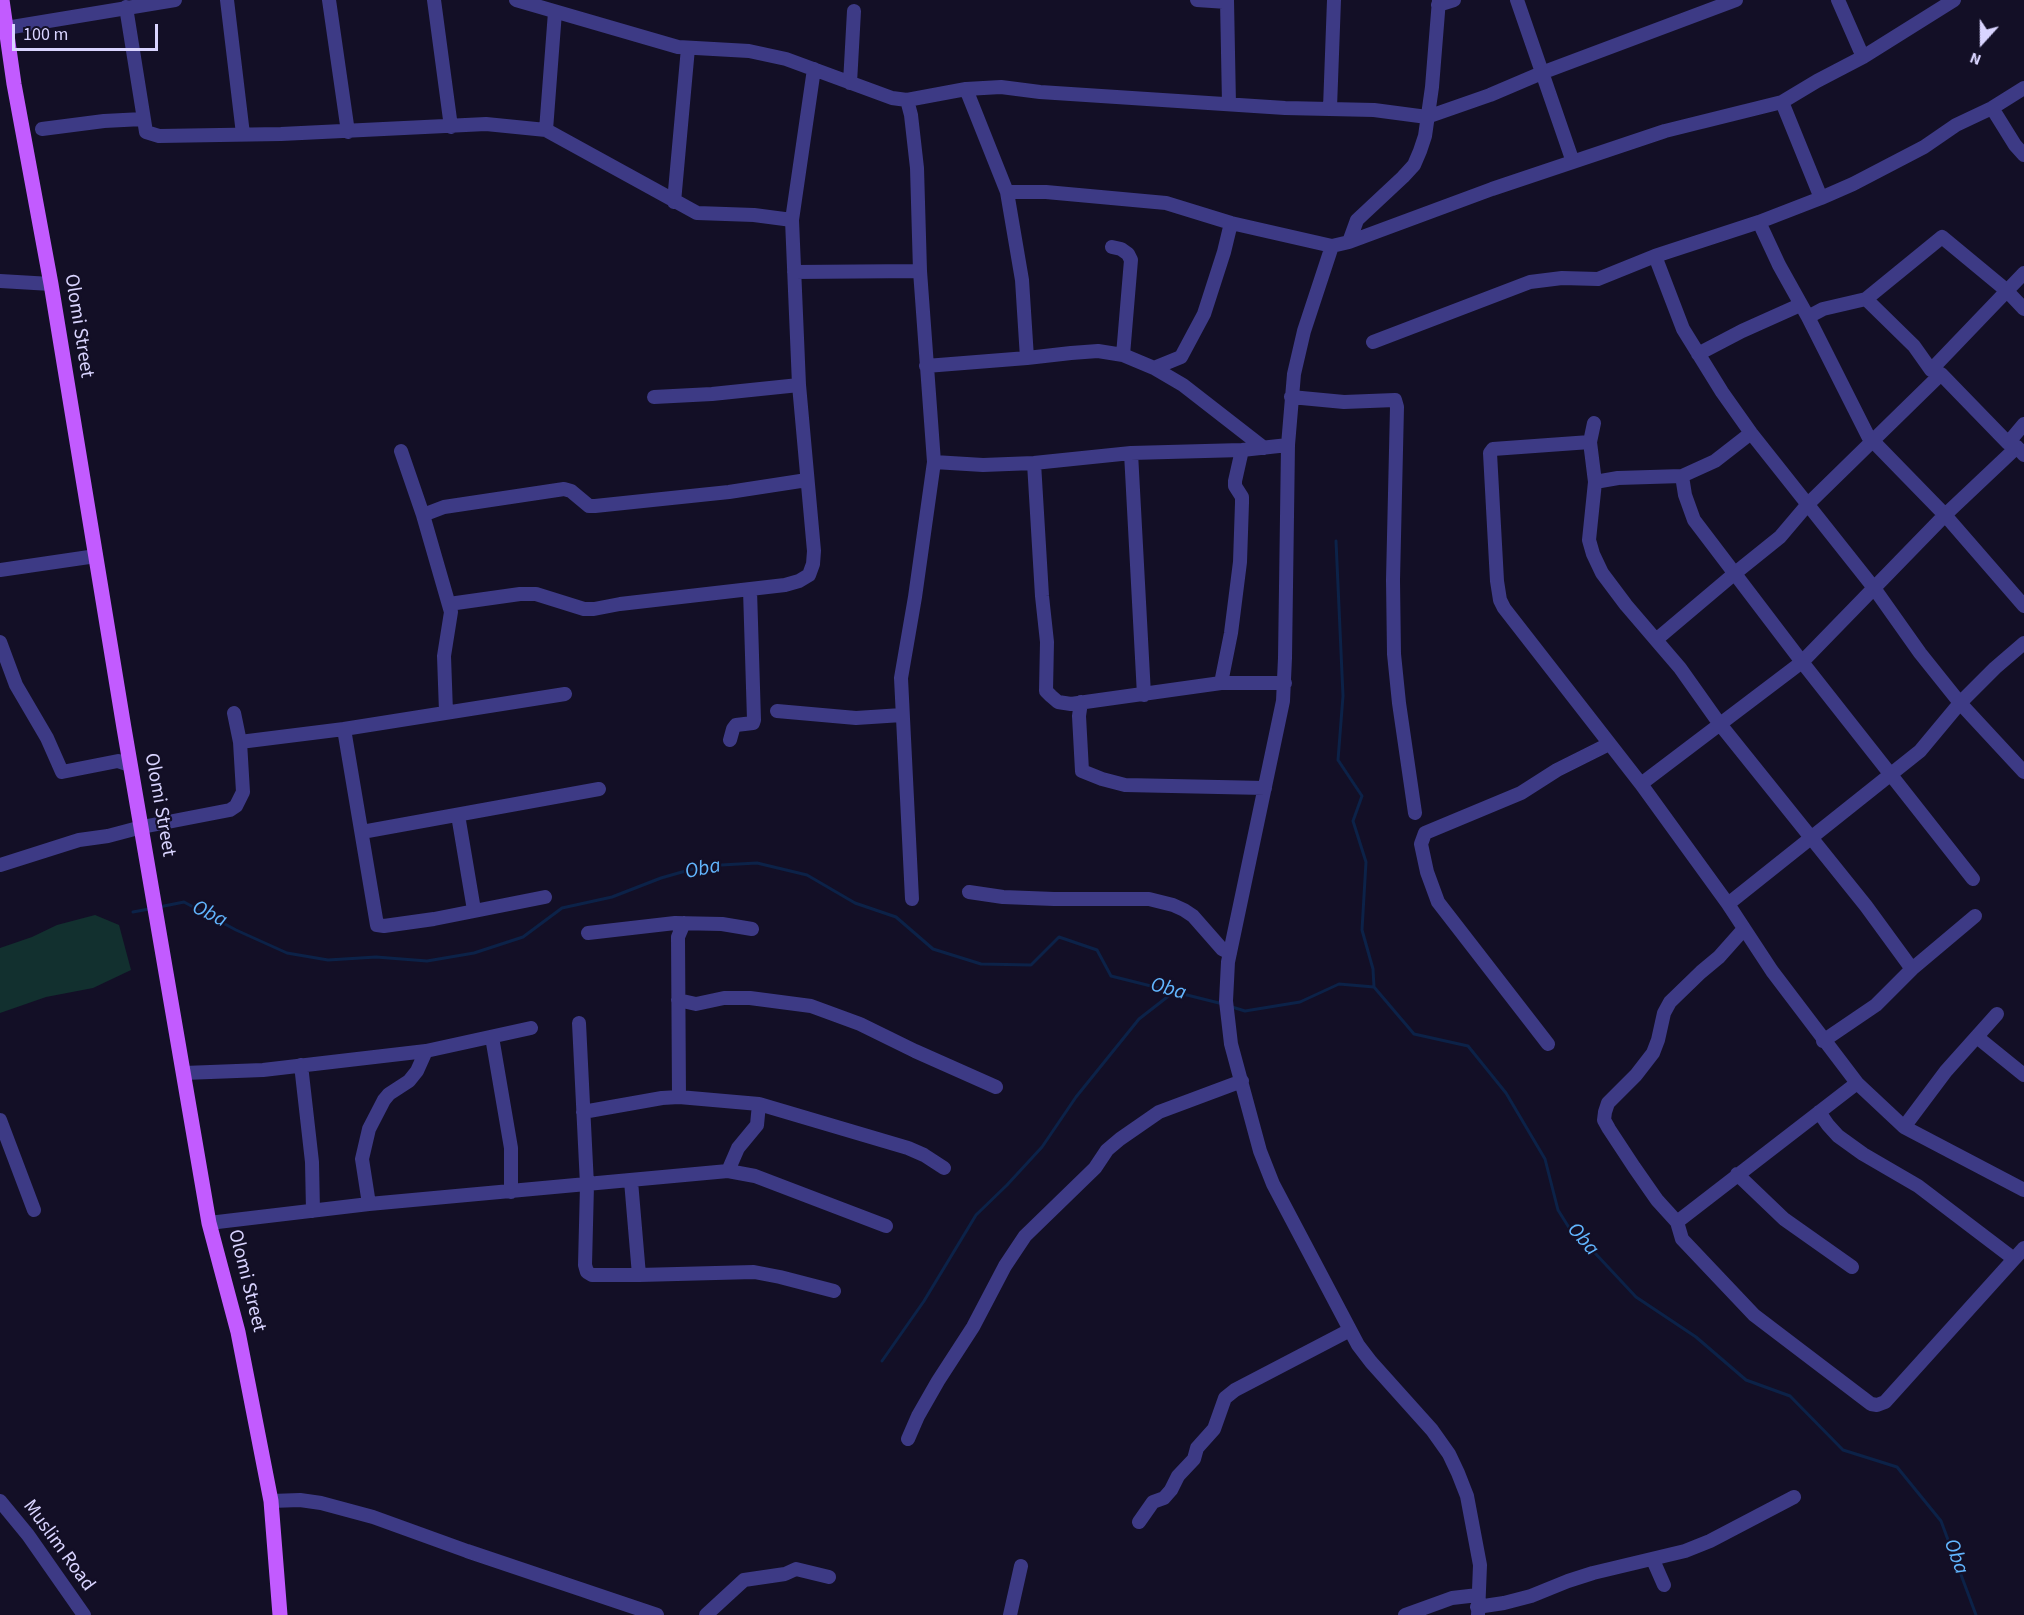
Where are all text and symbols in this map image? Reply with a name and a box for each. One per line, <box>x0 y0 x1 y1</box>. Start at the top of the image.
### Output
scale bar <box>15 12 160 50</box>
north arrow <box>1952 12 2012 72</box>
text: 100 m <box>23 22 68 47</box>
text: N <box>1967 47 1984 71</box>
street label: Olomi Street <box>58 272 98 380</box>
street label: Olomi Street <box>138 751 180 859</box>
water label: Oba <box>683 854 723 886</box>
water label: Oba <box>187 896 231 934</box>
water label: Oba <box>1147 973 1189 1007</box>
water label: Oba <box>1561 1218 1603 1262</box>
street label: Olomi Street <box>222 1227 270 1335</box>
street label: Muslim Road <box>17 1496 99 1596</box>
water label: Oba <box>1937 1536 1973 1578</box>

